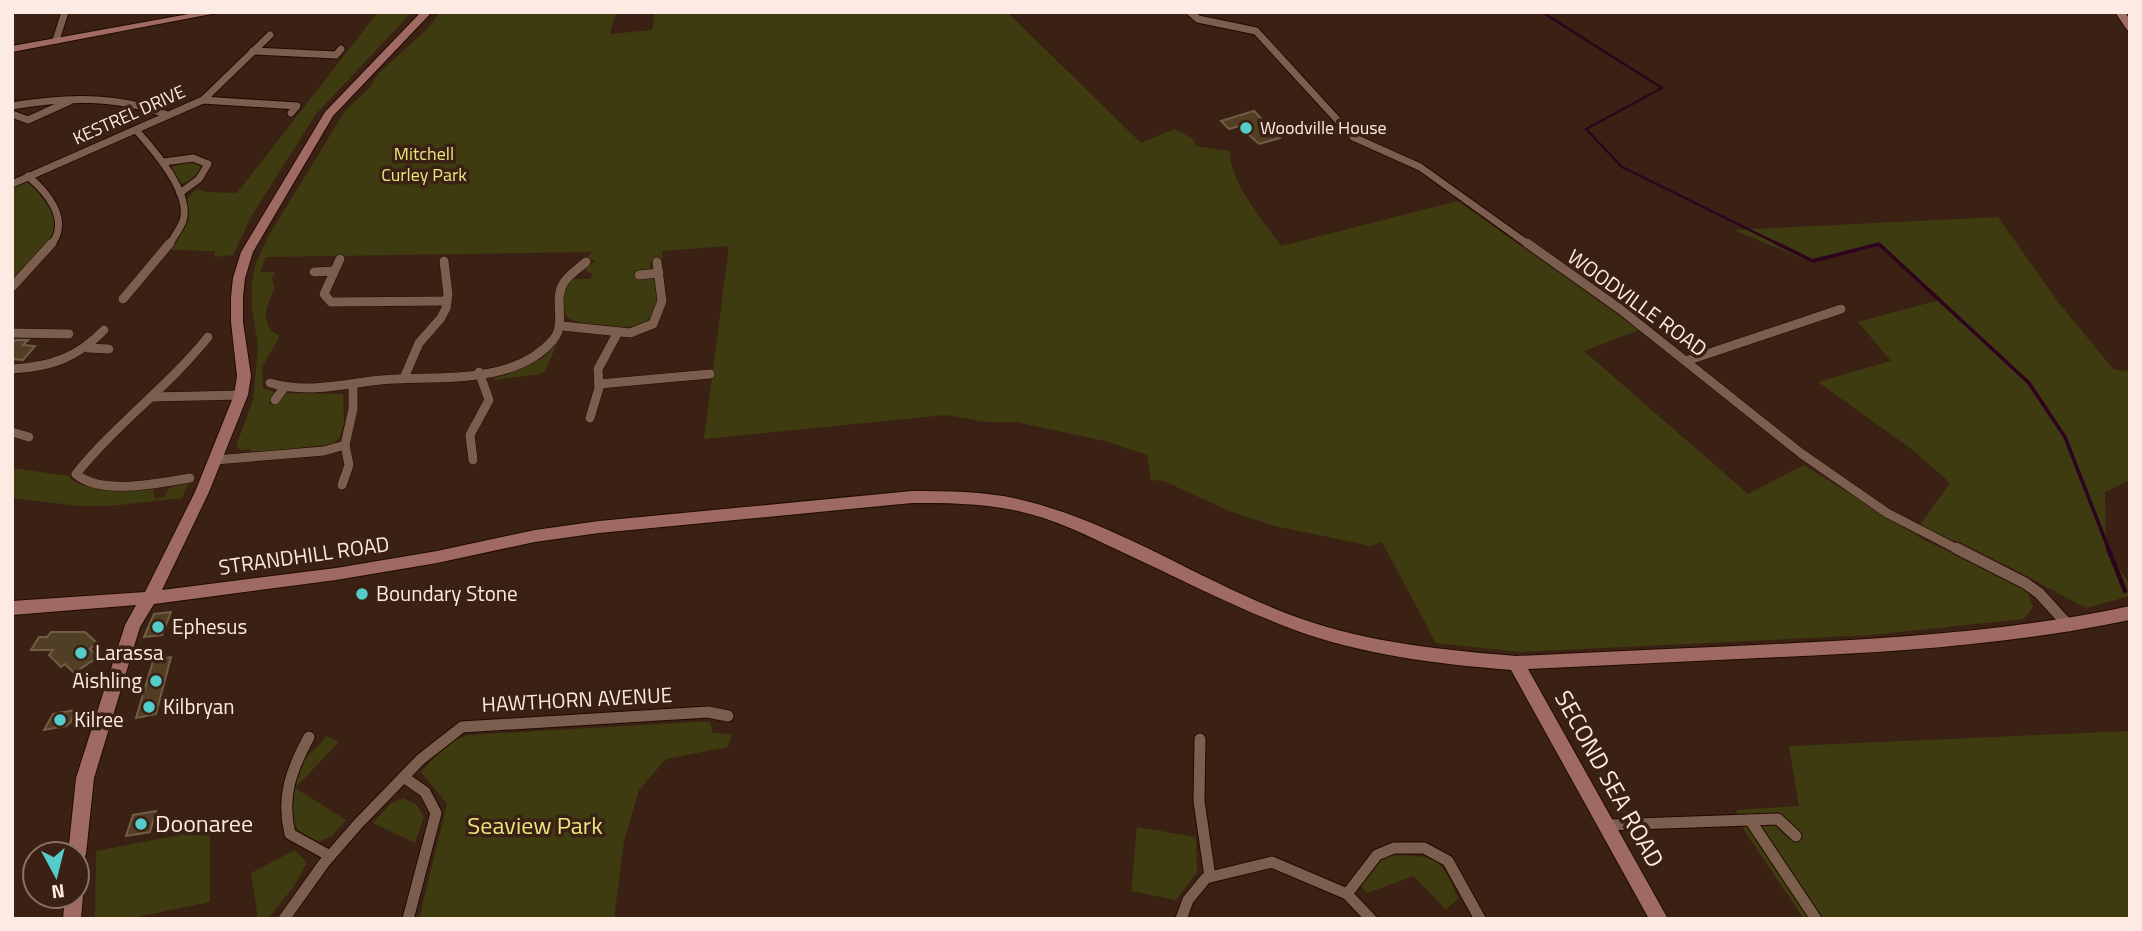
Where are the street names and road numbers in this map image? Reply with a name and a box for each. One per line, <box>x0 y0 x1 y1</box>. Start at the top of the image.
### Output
street label: KESTREL DRIVE <box>68 78 189 151</box>
street label: WOODVILLE ROAD <box>1561 240 1714 364</box>
street label: STRANDHILL ROAD <box>216 527 391 583</box>
street label: HAWTHORN AVENUE <box>481 678 673 720</box>
street label: SECOND SEA ROAD <box>1546 683 1674 874</box>

